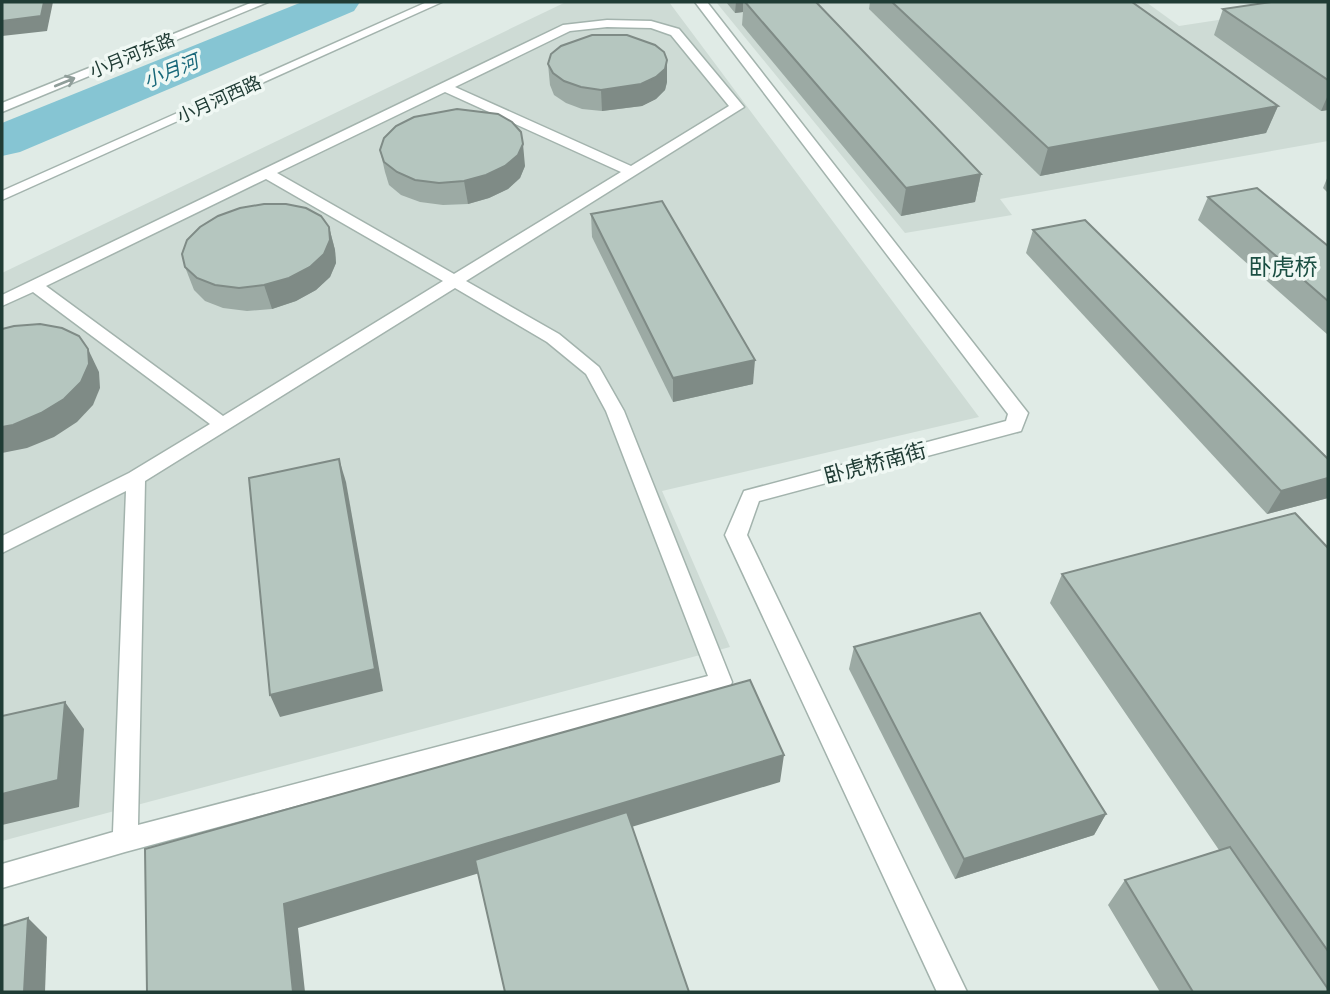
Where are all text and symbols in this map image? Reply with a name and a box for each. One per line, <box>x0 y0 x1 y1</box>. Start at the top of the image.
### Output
street label: 小月河东路 <box>86 28 178 82</box>
water label: 小月河 <box>140 50 202 92</box>
street label: 小月河西路 <box>174 71 264 127</box>
one-way arrow <box>54 75 75 88</box>
district label: 卧虎桥 <box>1249 253 1318 281</box>
street label: 卧虎桥南街 <box>821 437 929 489</box>

